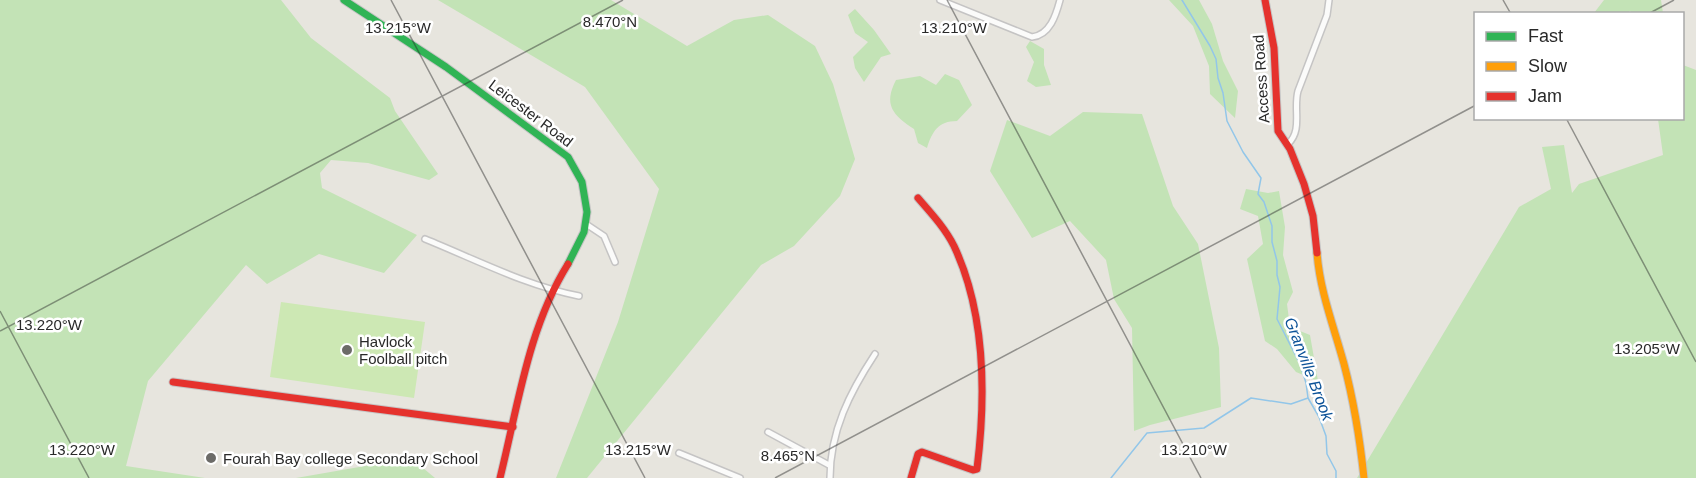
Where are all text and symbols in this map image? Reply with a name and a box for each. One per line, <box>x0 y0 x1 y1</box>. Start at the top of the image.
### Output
legend <box>1474 12 1684 120</box>
text: 8.470°N <box>583 13 637 30</box>
text: 13.215°W <box>365 19 432 36</box>
text: 13.210°W <box>921 19 988 36</box>
text: Fast <box>1528 26 1563 46</box>
street label: Access Road <box>1249 34 1273 124</box>
text: Slow <box>1528 56 1568 76</box>
street label: Leicester Road <box>486 76 576 150</box>
text: Jam <box>1528 86 1562 106</box>
water label: Granville Brook <box>1281 315 1337 424</box>
text: 13.220°W <box>16 316 83 333</box>
place label: Havlock Foolball pitch <box>359 333 447 367</box>
text: 13.205°W <box>1614 340 1681 357</box>
marker: Havlock Foolball pitch <box>340 343 354 357</box>
text: 13.220°W <box>49 441 116 458</box>
text: 13.215°W <box>605 441 672 458</box>
text: 13.210°W <box>1161 441 1228 458</box>
text: 8.465°N <box>761 447 815 464</box>
place label: Fourah Bay college Secondary School <box>223 450 478 467</box>
marker: Fourah Bay college Secondary School <box>204 451 218 465</box>

